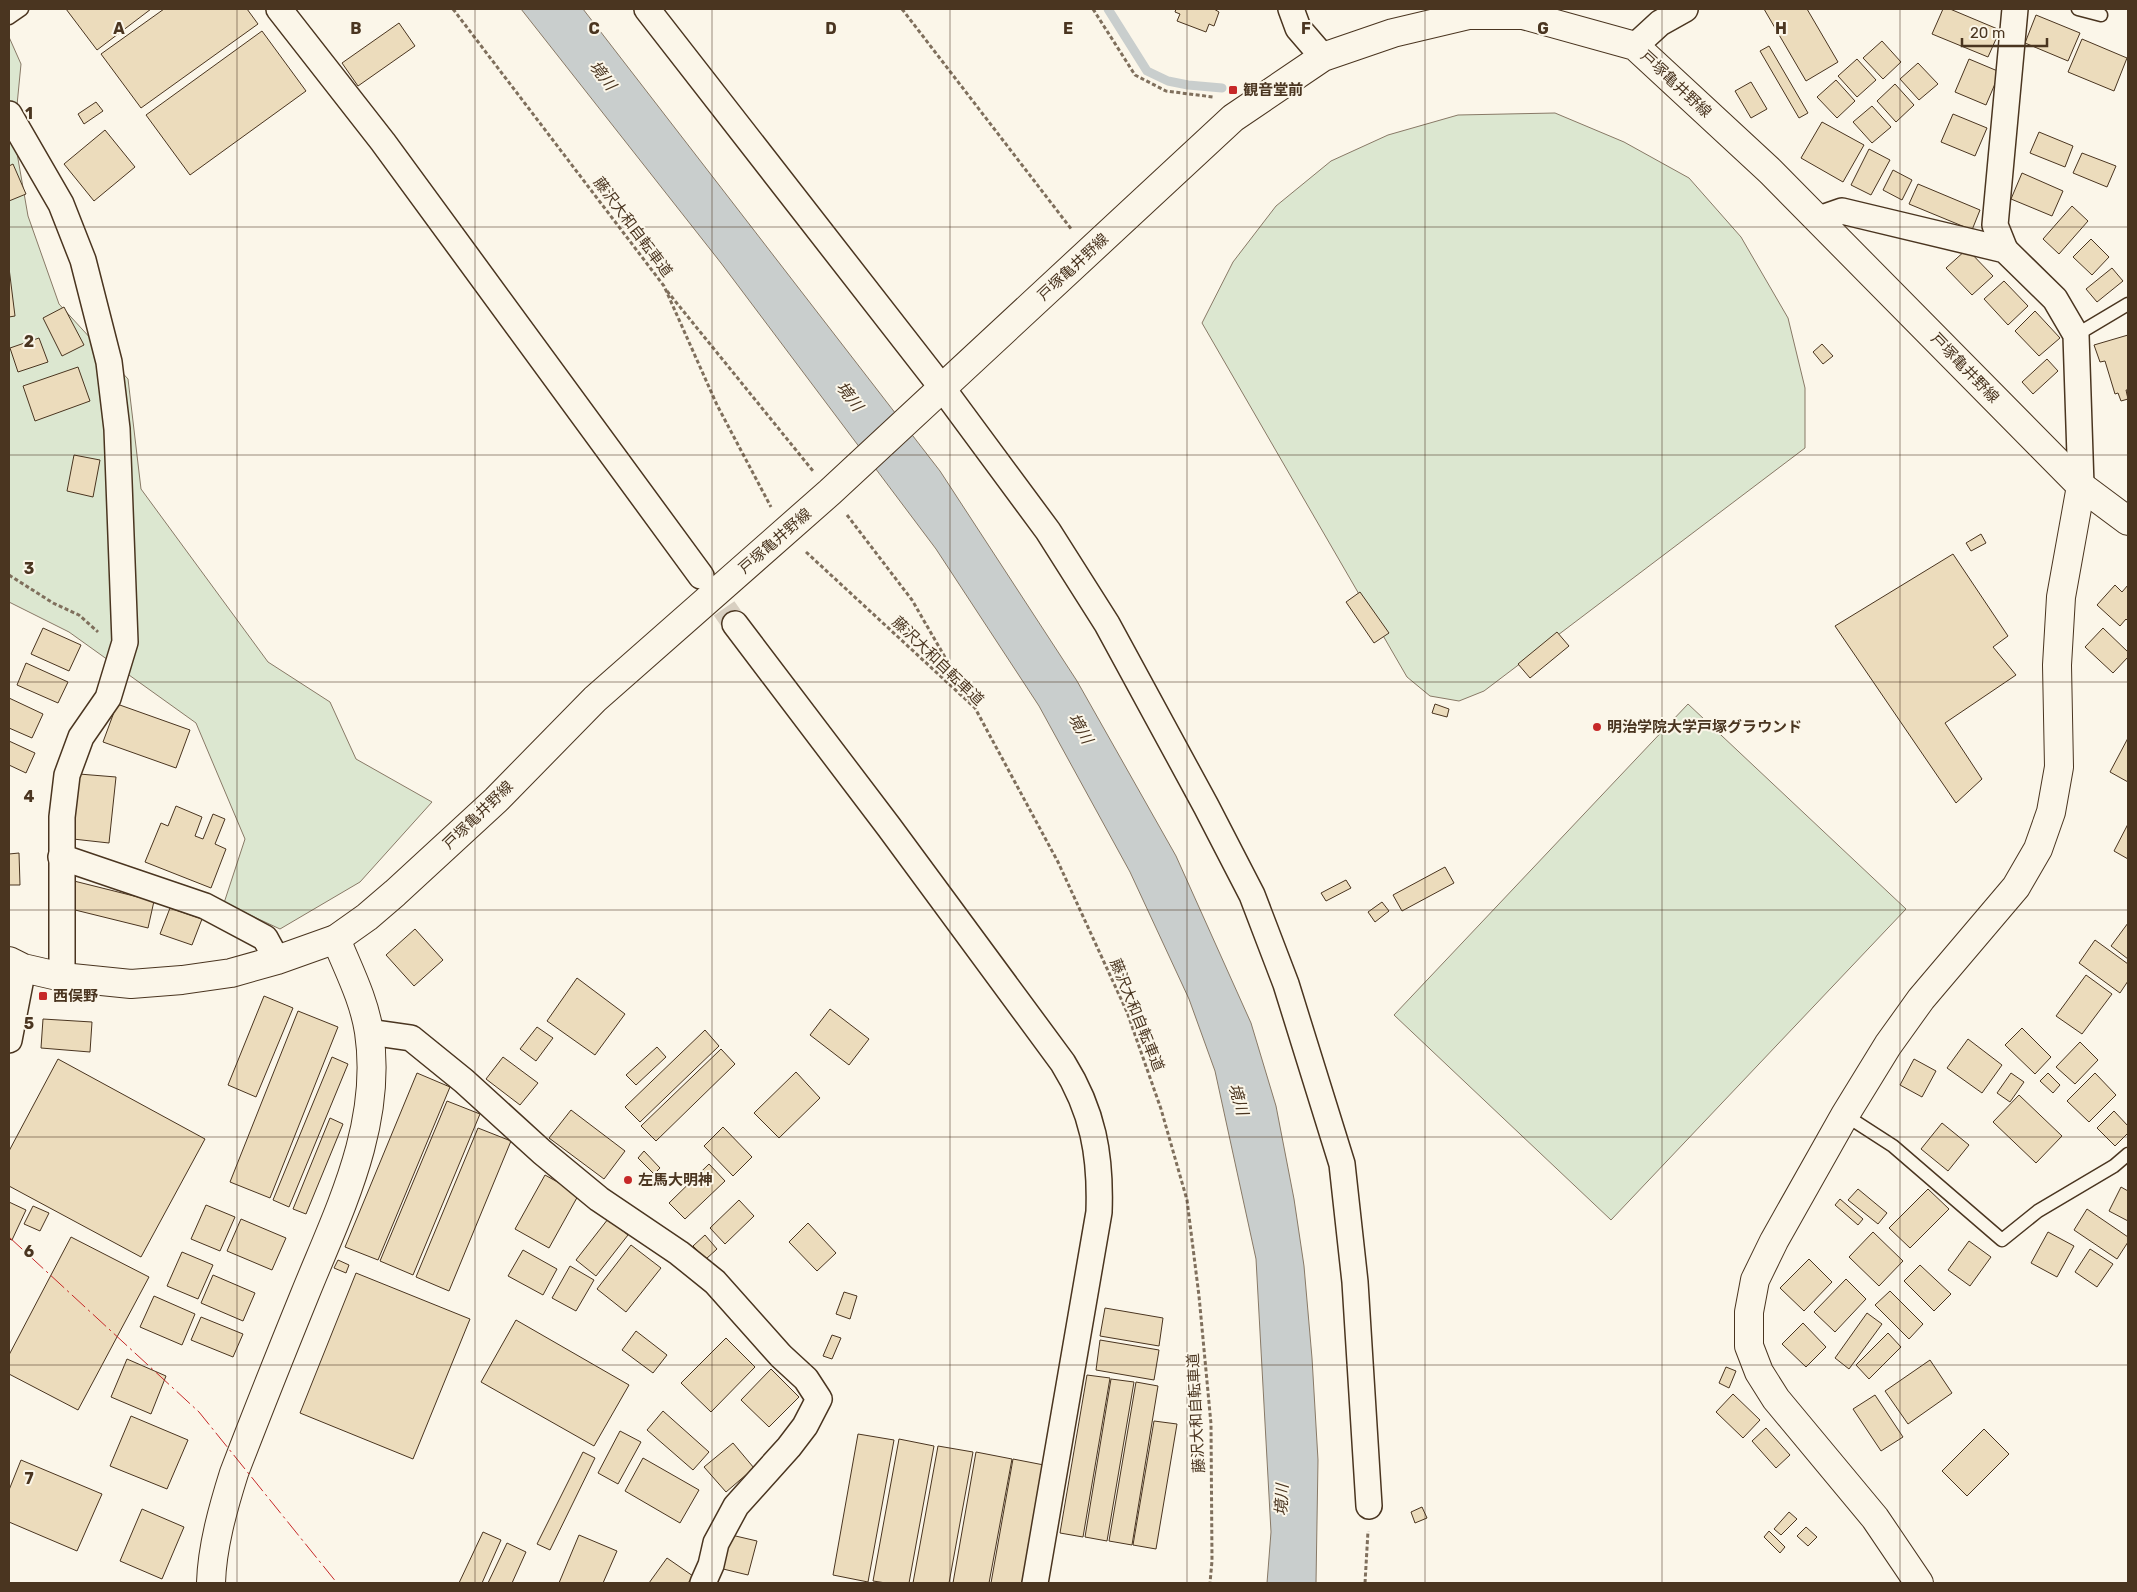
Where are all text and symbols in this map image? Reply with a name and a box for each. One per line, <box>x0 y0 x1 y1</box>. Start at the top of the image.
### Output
scale bar <box>1962 15 2047 47</box>
text: A <box>113 19 125 38</box>
text: B <box>350 19 362 38</box>
text: C <box>588 19 600 38</box>
text: D <box>825 19 837 38</box>
text: E <box>1063 19 1073 38</box>
text: F <box>1301 19 1311 38</box>
text: G <box>1537 19 1549 38</box>
text: H <box>1775 19 1787 38</box>
text: 20 m <box>1970 24 2005 42</box>
street label: 戸塚亀井野線 <box>1637 47 1715 121</box>
water label: 境川 <box>585 57 621 95</box>
place label: 観音堂前 <box>1243 81 1303 99</box>
marker: 観音堂前 <box>1227 84 1239 96</box>
text: 1 <box>25 104 33 123</box>
street label: 藤沢大和自転車道 <box>590 174 676 280</box>
street label: 戸塚亀井野線 <box>1034 230 1112 304</box>
street label: 戸塚亀井野線 <box>1927 329 2003 407</box>
text: 2 <box>24 332 34 351</box>
water label: 境川 <box>832 378 868 416</box>
street label: 戸塚亀井野線 <box>735 505 815 577</box>
text: 3 <box>24 559 34 578</box>
street label: 藤沢大和自転車道 <box>889 613 987 709</box>
water label: 境川 <box>1064 710 1098 749</box>
place label: 明治学院大学戸塚グラウンド <box>1607 718 1802 736</box>
marker: 明治学院大学戸塚グラウンド <box>1591 721 1603 733</box>
street label: 戸塚亀井野線 <box>439 777 517 853</box>
text: 4 <box>24 787 35 806</box>
street label: 藤沢大和自転車道 <box>1106 956 1168 1074</box>
place label: 西俣野 <box>53 987 98 1005</box>
marker: 西俣野 <box>37 990 49 1002</box>
text: 5 <box>24 1014 34 1033</box>
water label: 境川 <box>1225 1081 1253 1119</box>
place label: 左馬大明神 <box>638 1171 713 1189</box>
marker: 左馬大明神 <box>622 1174 634 1186</box>
text: 6 <box>24 1242 34 1261</box>
street label: 藤沢大和自転車道 <box>1184 1353 1208 1473</box>
text: 7 <box>24 1469 34 1488</box>
water label: 境川 <box>1271 1482 1292 1517</box>

